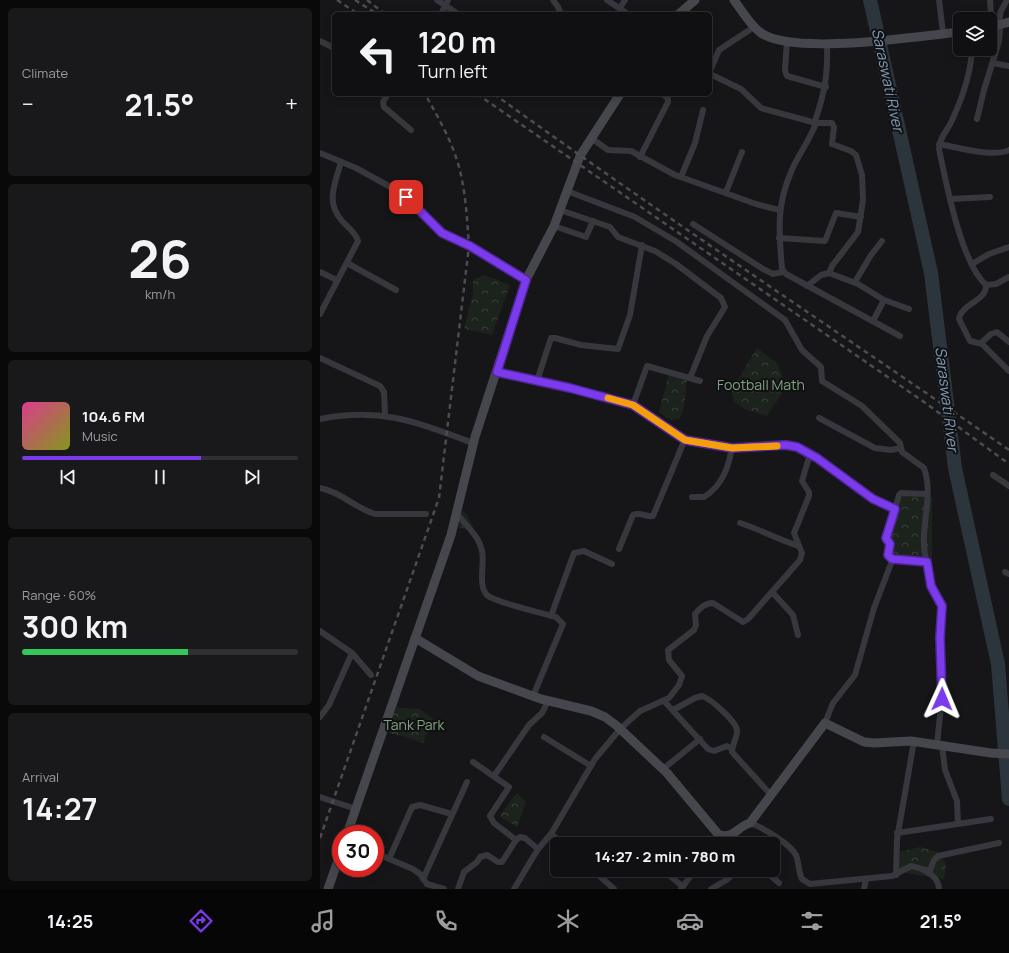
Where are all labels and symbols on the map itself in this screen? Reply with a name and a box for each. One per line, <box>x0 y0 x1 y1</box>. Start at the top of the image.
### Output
water label: Saraswati River <box>867 26 910 136</box>
pin <box>389 180 423 214</box>
water label: Saraswati River <box>930 346 964 455</box>
park label: Football Math <box>717 375 805 394</box>
position arrow <box>921 678 963 720</box>
park label: Tank Park <box>383 715 446 734</box>
speed limit sign: 30 <box>332 825 384 877</box>

